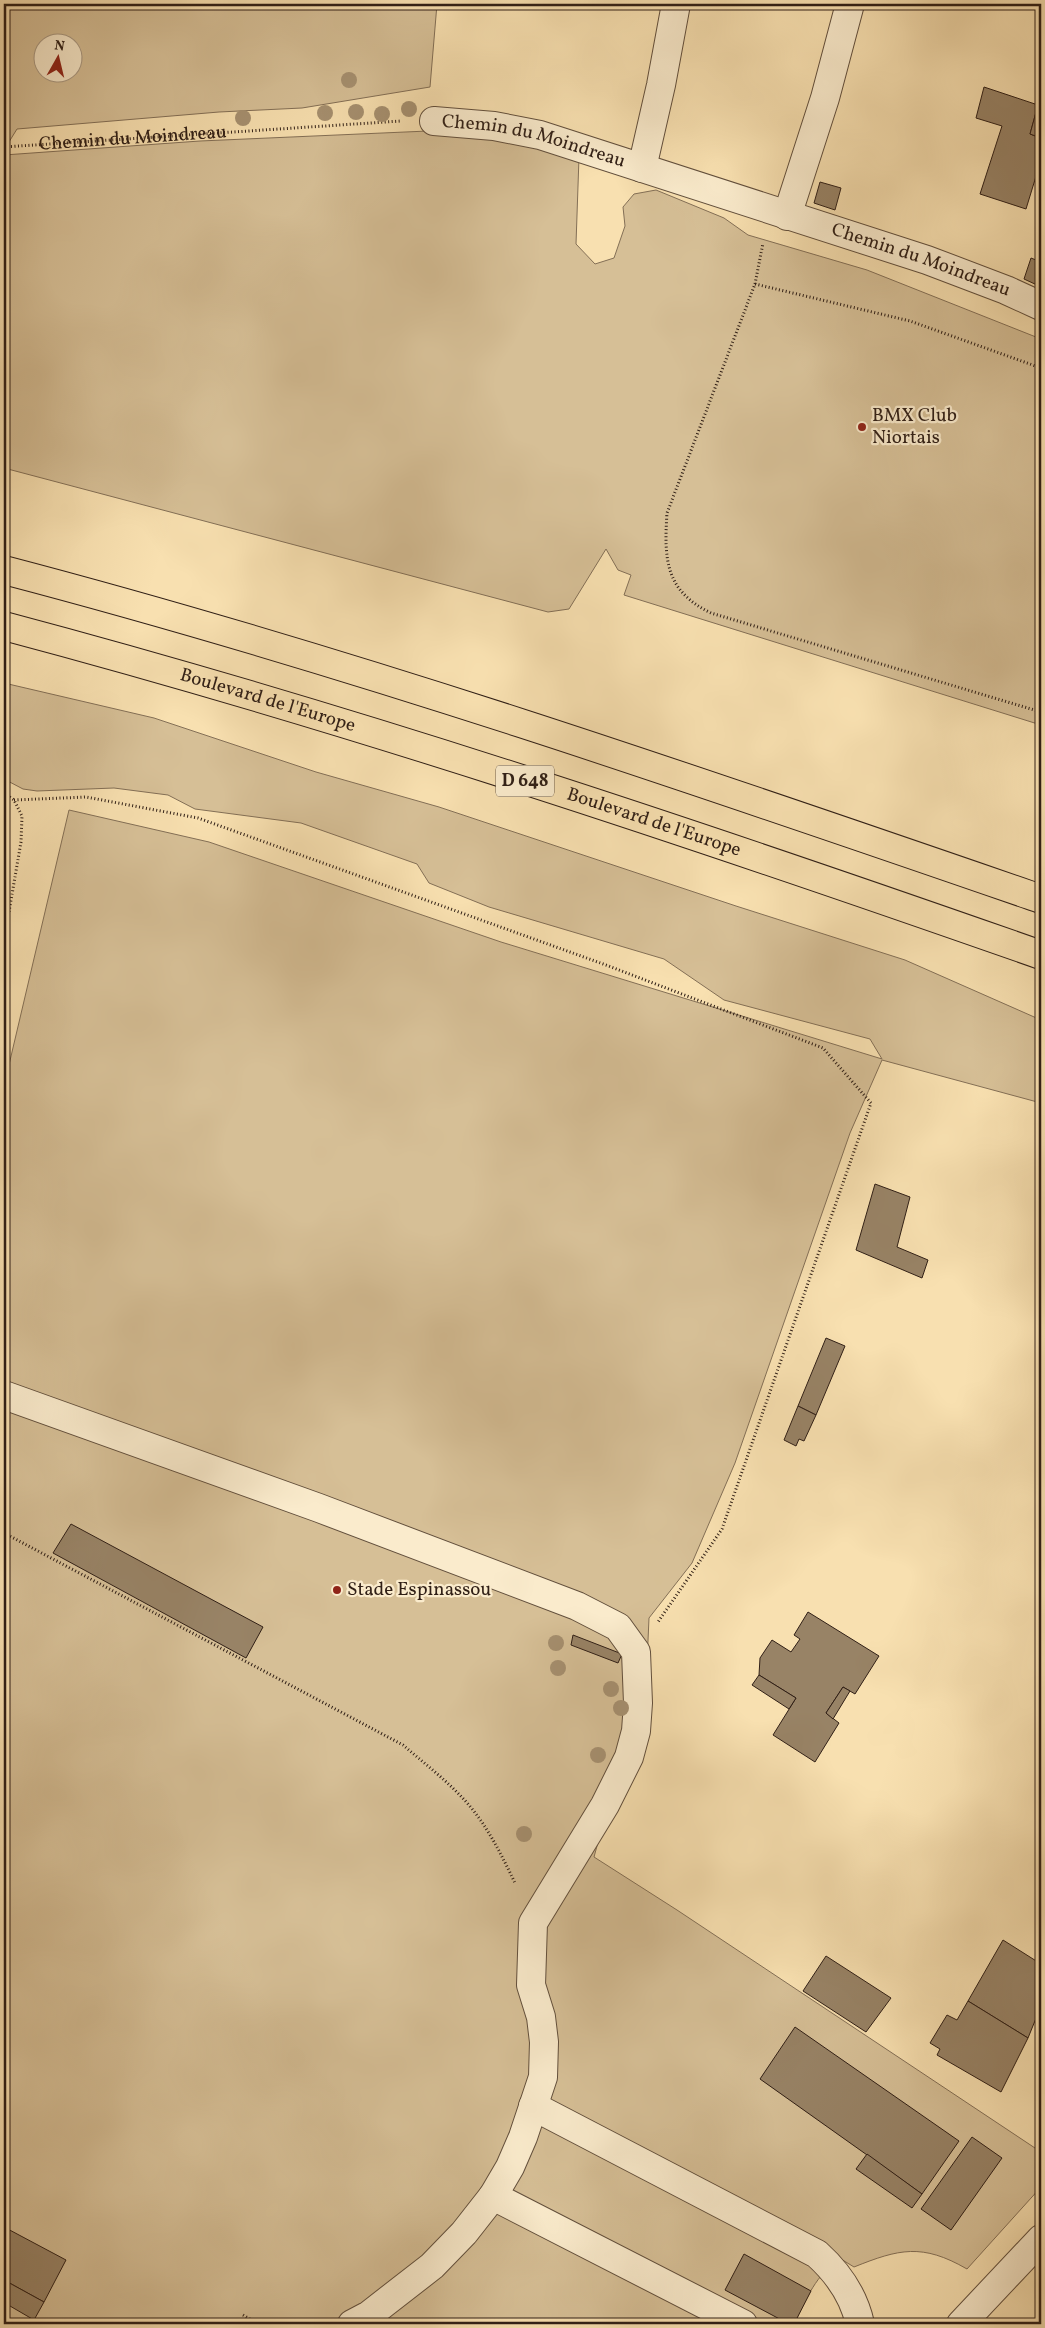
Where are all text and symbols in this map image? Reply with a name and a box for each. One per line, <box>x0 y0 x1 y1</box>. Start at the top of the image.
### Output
north arrow <box>32 32 82 82</box>
text: N <box>53 36 66 57</box>
street label: Chemin du Moindreau <box>441 109 629 175</box>
street label: Chemin du Moindreau <box>38 119 227 158</box>
street label: Chemin du Moindreau <box>828 217 1014 303</box>
place label: BMX Club Niortais <box>872 403 957 451</box>
marker: BMX Club Niortais <box>856 421 868 433</box>
street label: Boulevard de l'Europe <box>177 662 359 739</box>
road number: D 648 <box>496 766 554 796</box>
street label: Boulevard de l'Europe <box>563 782 744 864</box>
place label: Stade Espinassou <box>347 1577 491 1603</box>
marker: Stade Espinassou <box>331 1584 343 1596</box>

